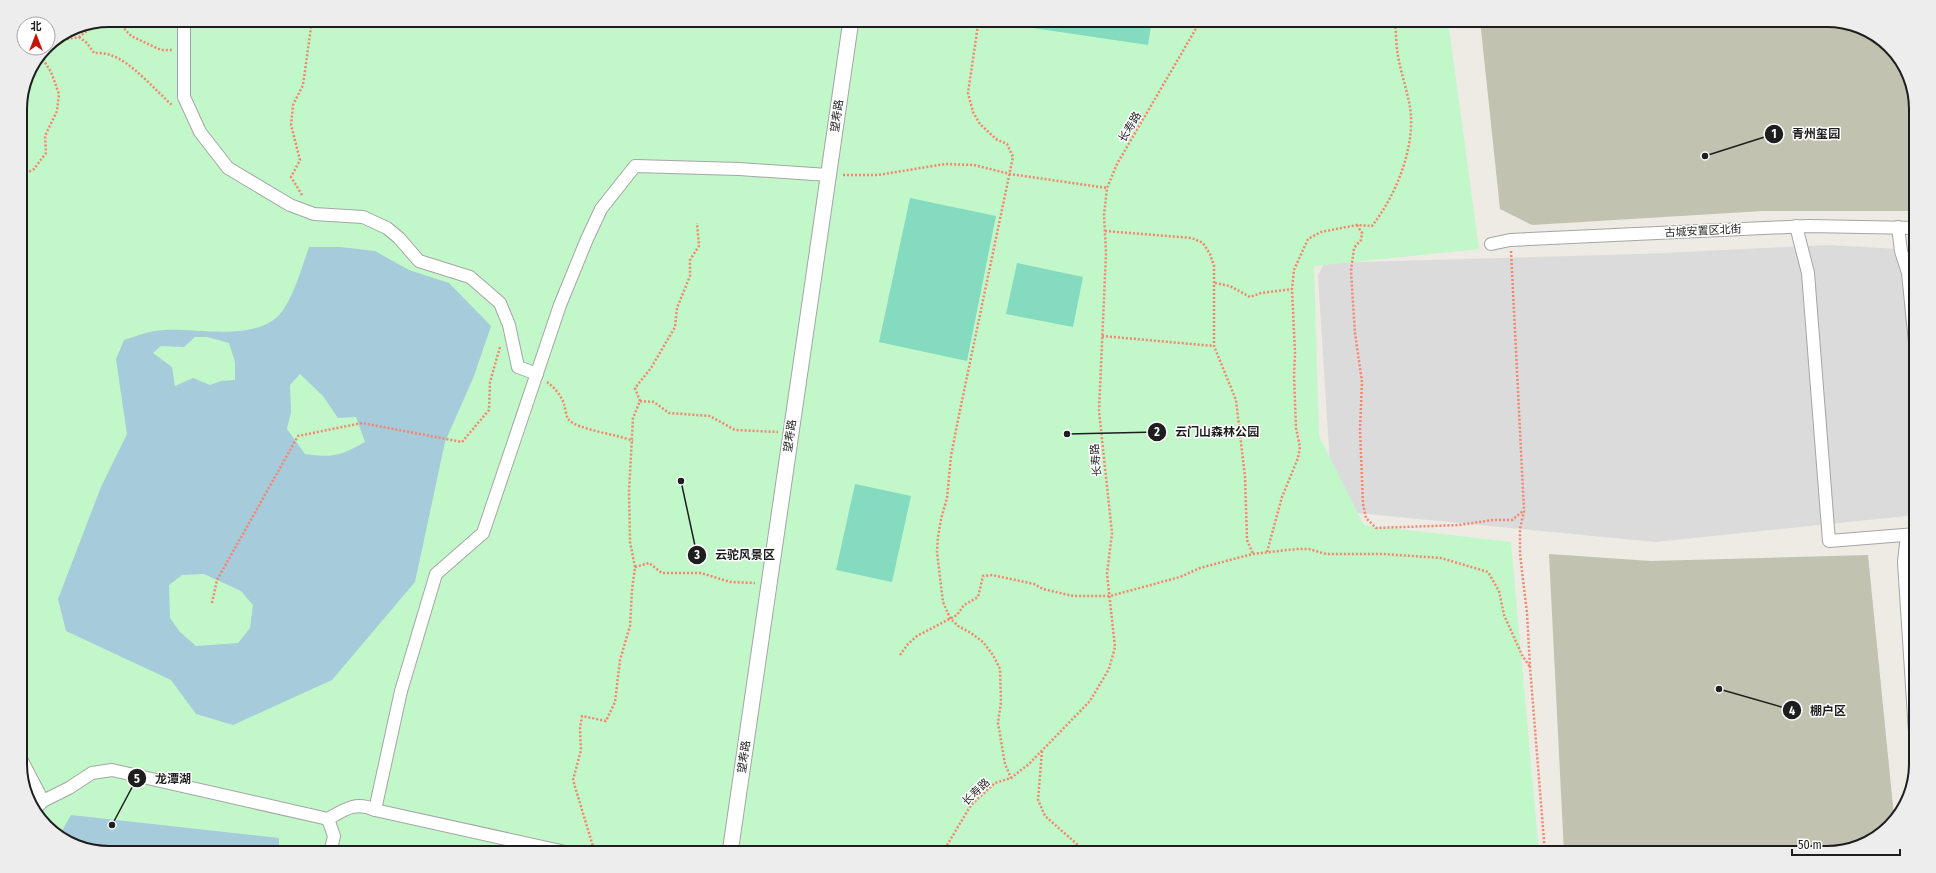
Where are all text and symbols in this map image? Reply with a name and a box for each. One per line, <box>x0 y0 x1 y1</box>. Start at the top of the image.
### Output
north arrow <box>16 16 56 56</box>
text: 北 <box>31 20 42 33</box>
street label: 望寿路 <box>828 99 846 133</box>
street label: 长寿路 <box>1116 110 1144 144</box>
callout: 青州玺园 <box>1764 122 1848 146</box>
text: 1 <box>1771 127 1777 141</box>
text: 青州玺园 <box>1792 127 1840 141</box>
street label: 古城安置区北街 <box>1664 222 1742 240</box>
street label: 望寿路 <box>781 419 799 453</box>
callout: 云门山森林公园 <box>1147 420 1267 444</box>
text: 2 <box>1153 425 1160 439</box>
text: 云门山森林公园 <box>1175 425 1259 439</box>
street label: 长寿路 <box>1088 443 1104 477</box>
callout: 云驼风景区 <box>687 543 783 567</box>
text: 3 <box>693 548 700 562</box>
text: 云驼风景区 <box>715 548 775 562</box>
callout: 棚户区 <box>1782 698 1854 722</box>
text: 4 <box>1789 704 1795 718</box>
text: 棚户区 <box>1810 704 1846 718</box>
street label: 望寿路 <box>735 740 753 774</box>
callout: 龙潭湖 <box>127 766 199 790</box>
text: 5 <box>134 772 140 786</box>
text: 龙潭湖 <box>155 772 191 786</box>
street label: 长寿路 <box>960 776 992 808</box>
scale bar <box>1792 831 1900 857</box>
text: 50 m <box>1798 838 1822 852</box>

